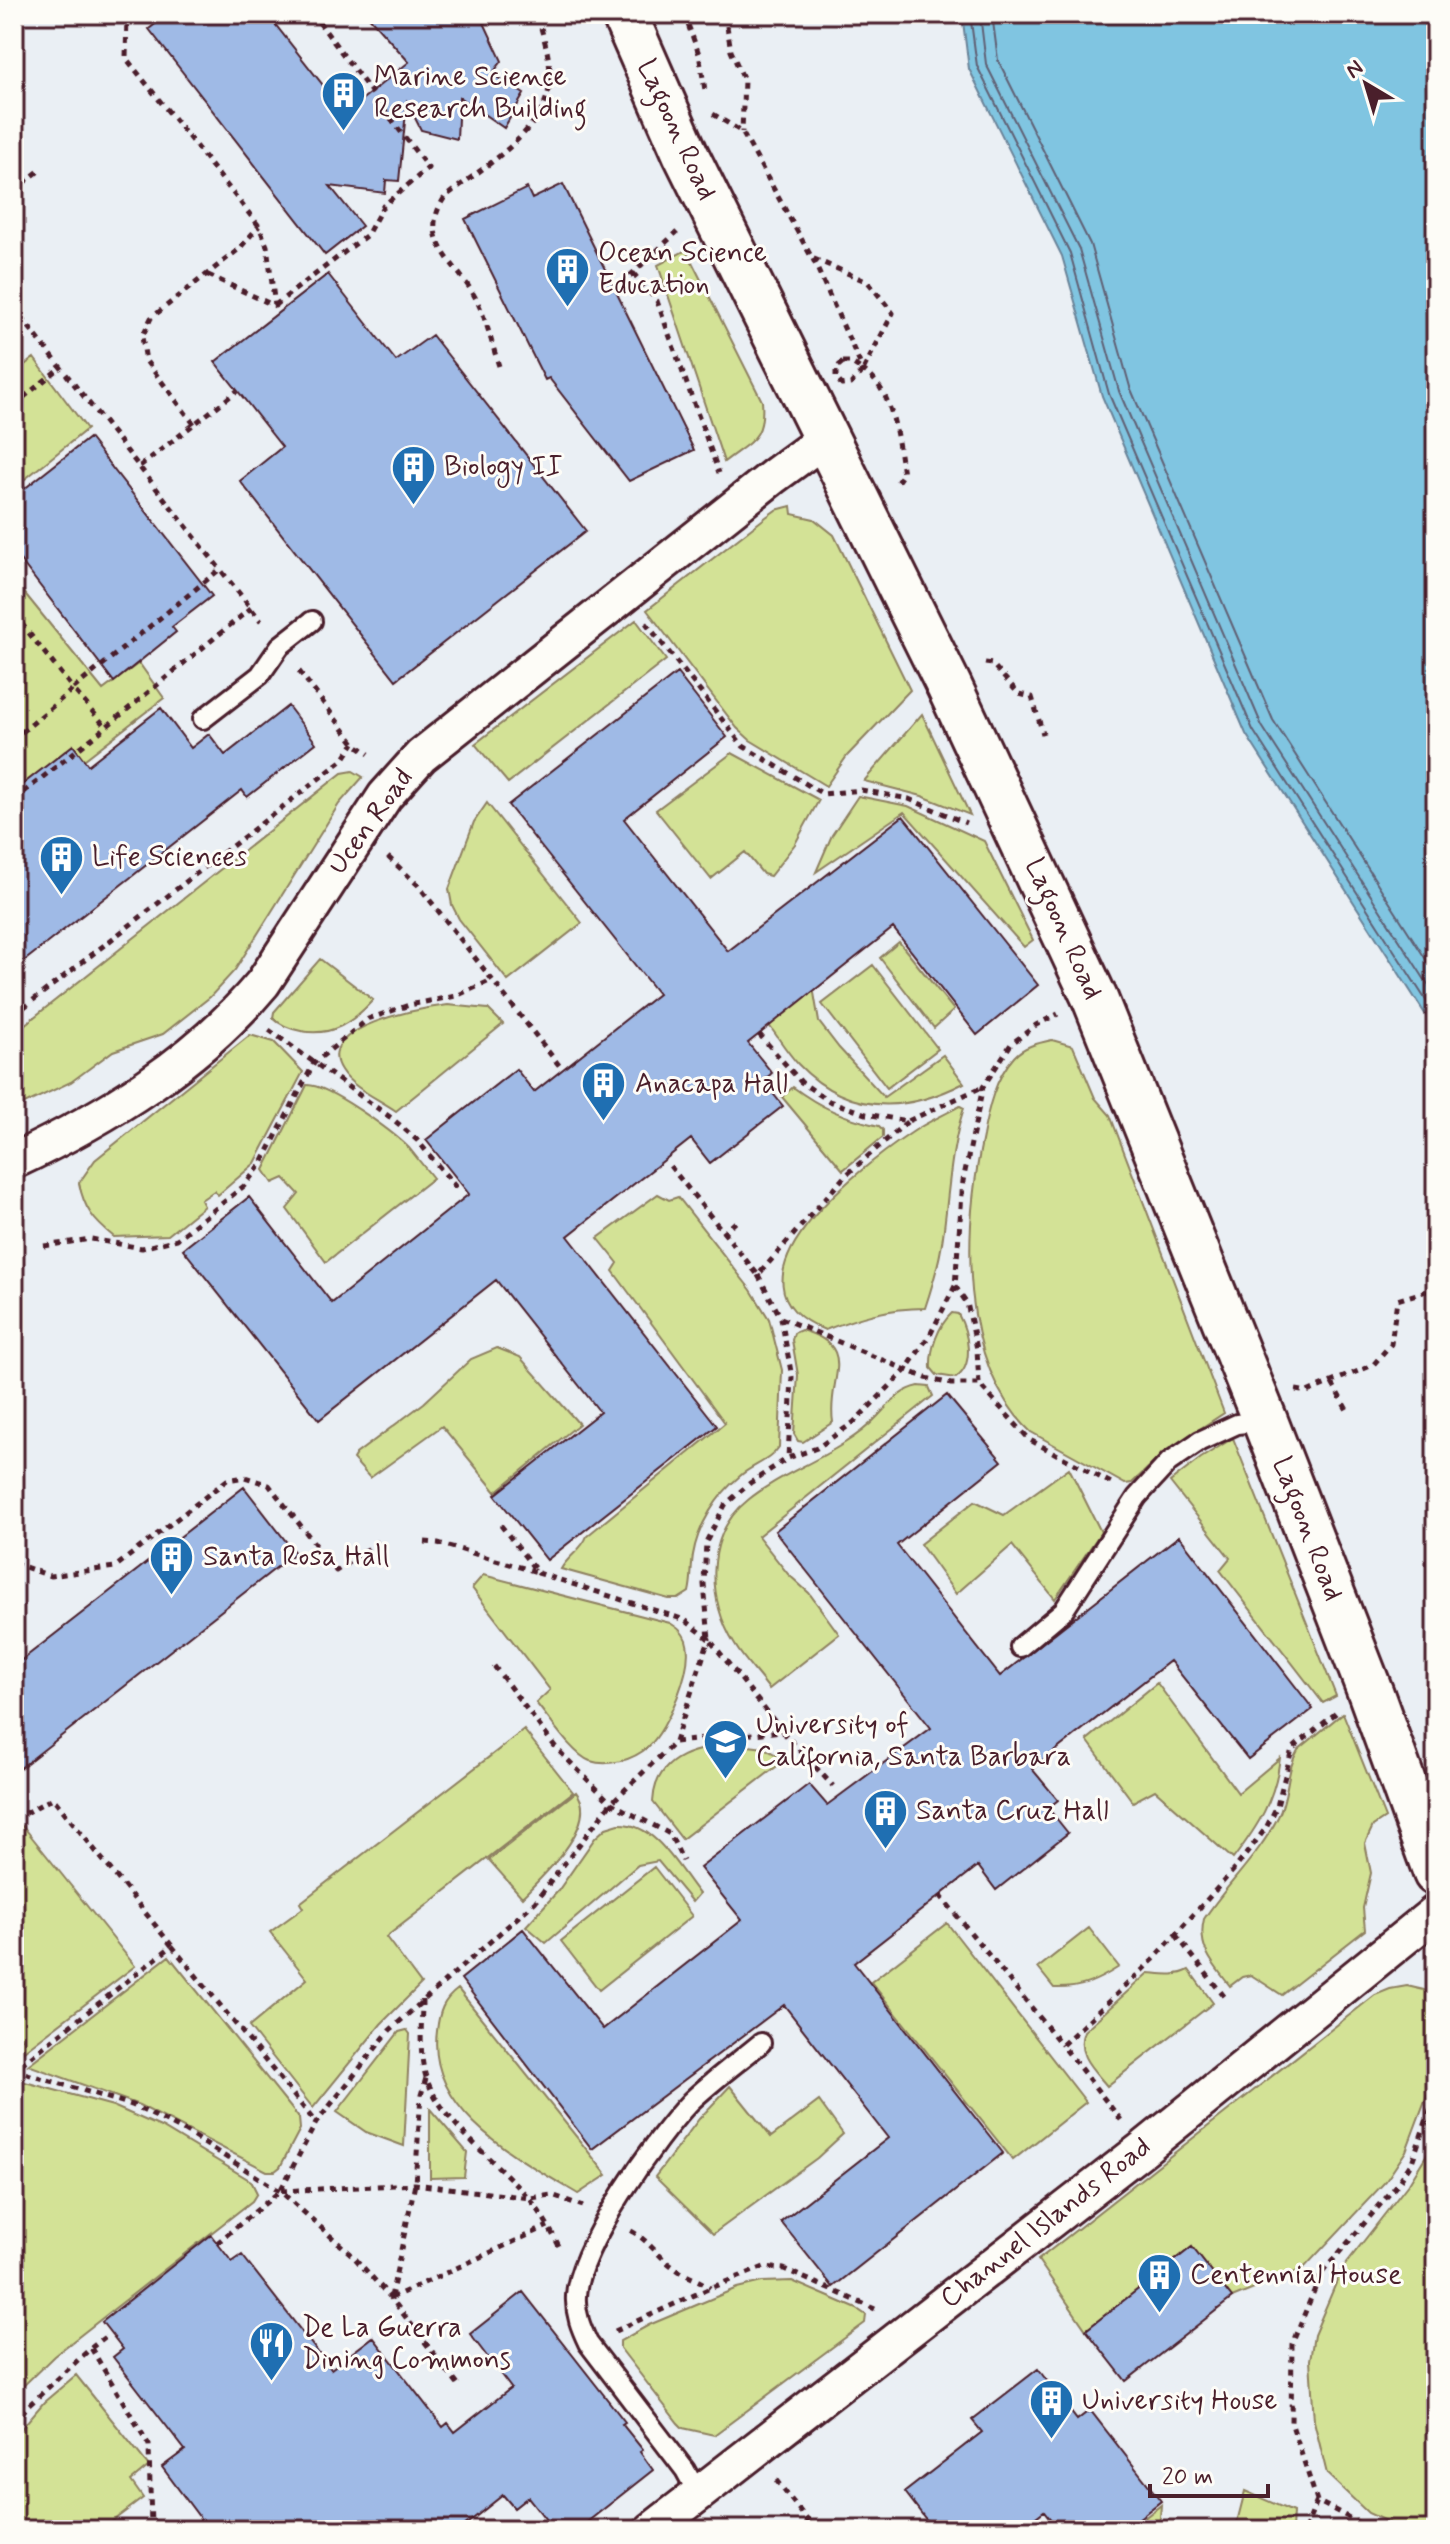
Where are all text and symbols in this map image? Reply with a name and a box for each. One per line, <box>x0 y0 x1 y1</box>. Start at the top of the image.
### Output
north arrow <box>1326 44 1406 124</box>
street label: Lagoon Road <box>625 54 725 208</box>
text: N <box>1341 54 1369 85</box>
place label: Marine Science Research Building <box>374 59 587 131</box>
building icon: Marine Science Research Building <box>319 69 367 132</box>
place label: Ocean Science Education <box>598 235 767 304</box>
building icon: Ocean Science Education <box>543 245 591 308</box>
building icon: Biology II <box>389 443 437 506</box>
place label: Biology II <box>444 449 562 488</box>
street label: Ucen Road <box>320 761 422 883</box>
building icon: Life Sciences <box>37 833 85 896</box>
place label: Life Sciences <box>92 839 247 876</box>
street label: Lagoon Road <box>1013 852 1111 1007</box>
building icon: Anacapa Hall <box>580 1060 628 1123</box>
place label: Anacapa Hall <box>635 1066 788 1103</box>
street label: Lagoon Road <box>1260 1452 1351 1607</box>
building icon: Santa Rosa Hall <box>148 1533 196 1596</box>
place label: Santa Rosa Hall <box>203 1539 389 1576</box>
place label: University of California, Santa Barbara <box>756 1707 1071 1778</box>
school or university icon: University of California, Santa Barbara <box>701 1717 749 1780</box>
building icon: Santa Cruz Hall <box>861 1787 909 1850</box>
place label: Santa Cruz Hall <box>916 1793 1109 1830</box>
street label: Channel Islands Road <box>933 2129 1159 2317</box>
building icon: Centennial House <box>1135 2251 1183 2314</box>
place label: Centennial House <box>1190 2257 1402 2294</box>
place label: De La Guerra Dining Commons <box>302 2310 511 2379</box>
restaurant icon: De La Guerra Dining Commons <box>247 2320 295 2383</box>
building icon: University House <box>1027 2377 1075 2440</box>
place label: University House <box>1082 2383 1277 2420</box>
scale bar <box>1150 2448 1268 2498</box>
text: 20 m <box>1162 2462 1213 2493</box>

